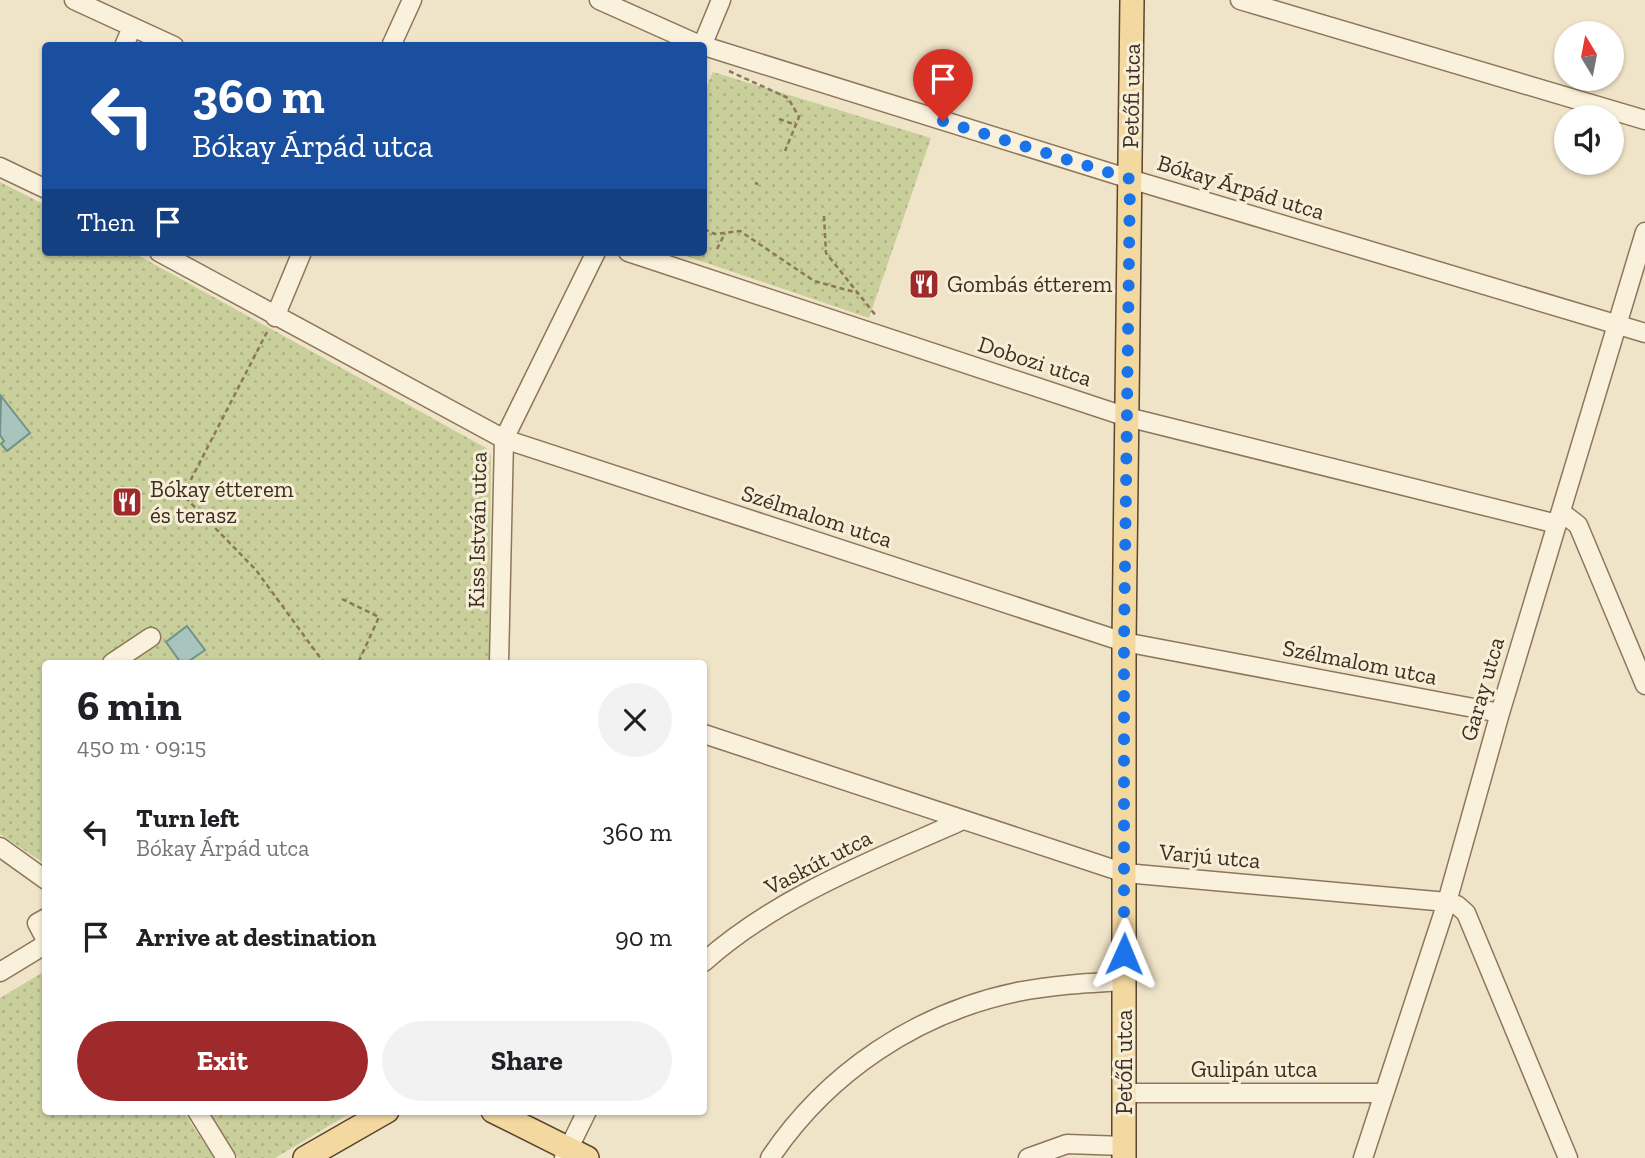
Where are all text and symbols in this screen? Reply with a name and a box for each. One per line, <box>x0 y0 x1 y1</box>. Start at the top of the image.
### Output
north arrow <box>1554 21 1624 91</box>
map controls <box>1554 21 1624 175</box>
street label: Petőfi utca <box>1116 43 1146 149</box>
pin <box>913 49 973 121</box>
icon: arrive <box>924 60 962 98</box>
text: 360 m <box>192 67 325 126</box>
icon: left <box>77 70 168 161</box>
button: sound <box>1554 105 1624 175</box>
text: Bókay Árpád utca <box>192 127 433 165</box>
street label: Bókay Árpád utca <box>1154 148 1328 226</box>
icon: arrive <box>149 203 187 241</box>
text: Then <box>77 206 135 238</box>
restaurant icon: Gombás étterem <box>907 267 941 301</box>
place label: Gombás étterem <box>947 270 1112 298</box>
street label: Dobozi utca <box>975 330 1095 392</box>
street label: Kiss István utca <box>462 451 492 609</box>
place label: Bókay étterem és terasz <box>150 475 294 529</box>
street label: Szélmalom utca <box>738 478 896 554</box>
restaurant icon: Bókay étterem és terasz <box>110 485 144 519</box>
street label: Szélmalom utca <box>1280 633 1440 691</box>
street label: Garay utca <box>1454 634 1510 744</box>
text: 6 min <box>77 680 182 731</box>
button: close <box>598 683 672 757</box>
text: 450 m · 09:15 <box>77 732 206 760</box>
text: Turn left <box>136 802 239 834</box>
icon: left <box>77 813 115 851</box>
text: 360 m <box>602 816 672 848</box>
street label: Vaskút utca <box>759 823 876 901</box>
text: Bókay Árpád utca <box>136 834 309 862</box>
street label: Varjú utca <box>1157 838 1262 874</box>
position arrow <box>1087 917 1161 991</box>
icon: arrive <box>77 918 115 956</box>
text: Arrive at destination <box>136 921 376 953</box>
text: 90 m <box>615 921 672 953</box>
street label: Petőfi utca <box>1110 1009 1138 1115</box>
button: Exit <box>77 1021 368 1101</box>
button: Share <box>382 1021 672 1101</box>
street label: Gulipán utca <box>1191 1055 1317 1083</box>

